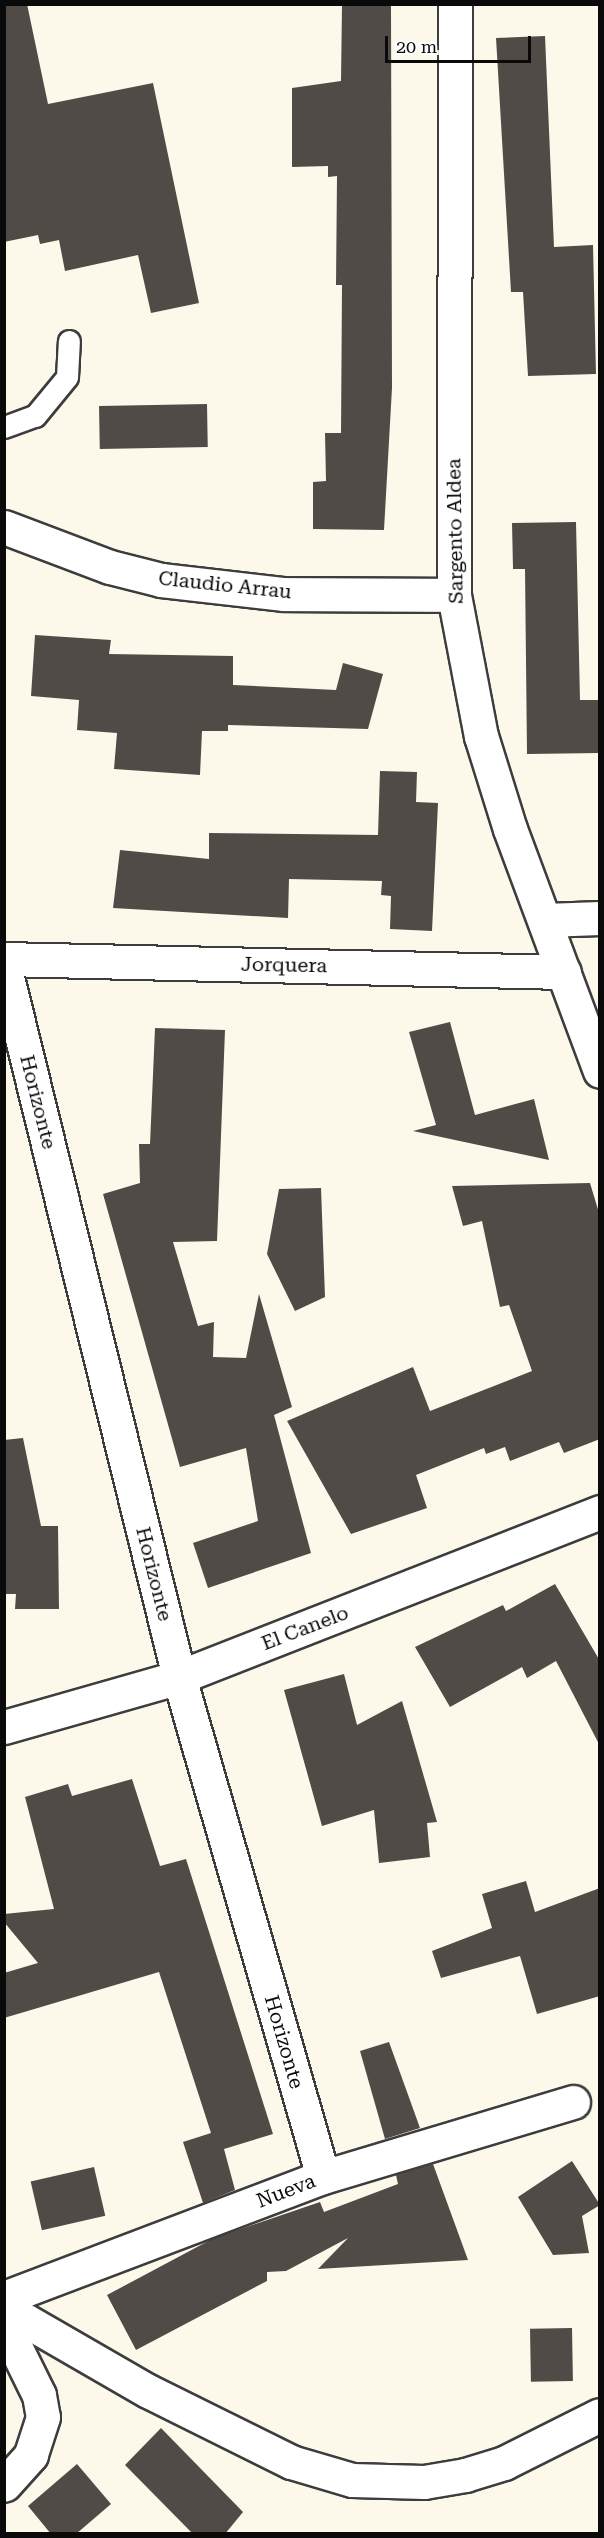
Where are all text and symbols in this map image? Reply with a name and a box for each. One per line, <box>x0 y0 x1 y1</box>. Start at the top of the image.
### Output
scale bar <box>388 24 534 62</box>
text: 20 m <box>396 36 437 57</box>
street label: Sargento Aldea <box>442 458 468 604</box>
street label: Claudio Arrau <box>157 566 293 604</box>
street label: Jorquera <box>241 952 327 978</box>
street label: Horizonte <box>15 1052 61 1152</box>
street label: Horizonte <box>131 1524 177 1624</box>
street label: El Canelo <box>258 1600 352 1656</box>
street label: Horizonte <box>259 1992 309 2092</box>
street label: Nueva <box>253 2169 319 2213</box>

